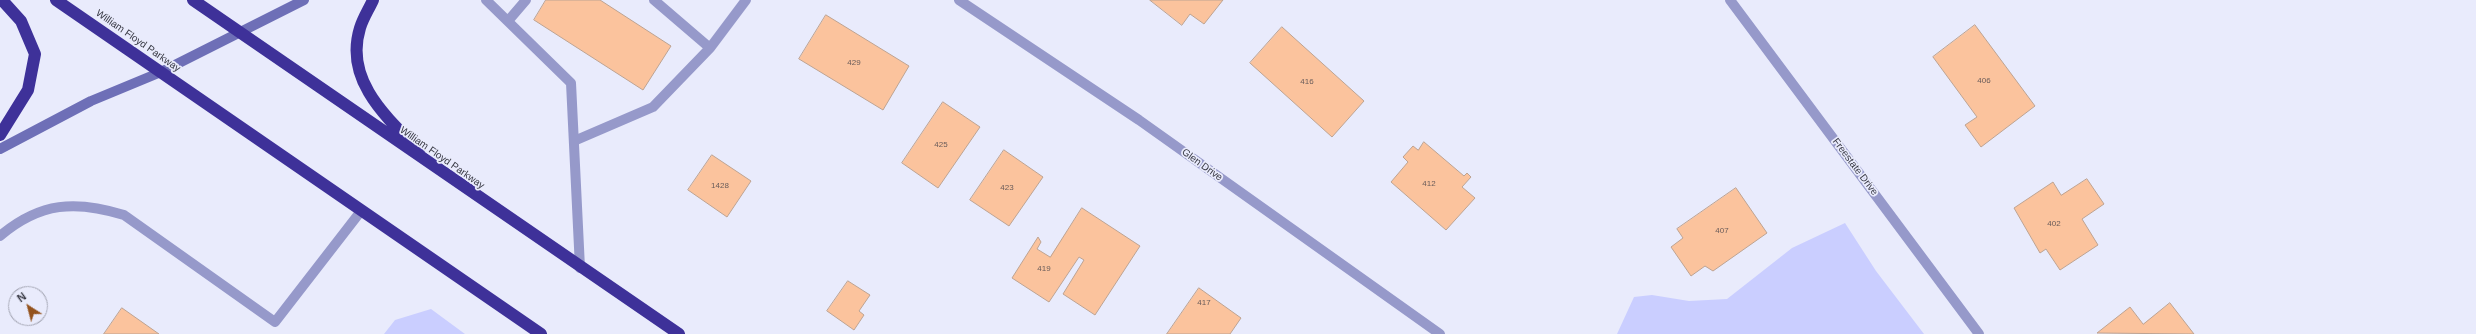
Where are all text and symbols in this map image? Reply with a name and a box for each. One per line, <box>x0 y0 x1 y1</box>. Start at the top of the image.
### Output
street label: William Floyd Parkway <box>93 7 183 75</box>
house number: 429 <box>847 58 861 68</box>
house number: 406 <box>1977 76 1991 86</box>
house number: 416 <box>1300 77 1314 87</box>
street label: William Floyd Parkway <box>397 124 487 192</box>
street label: Freestate Drive <box>1830 136 1880 198</box>
house number: 425 <box>934 140 948 150</box>
street label: Glen Drive <box>1179 146 1225 184</box>
house number: 412 <box>1422 179 1436 189</box>
house number: 1428 <box>711 181 729 191</box>
house number: 423 <box>1000 183 1014 193</box>
house number: 402 <box>2047 219 2061 229</box>
house number: 407 <box>1715 226 1729 236</box>
house number: 419 <box>1037 264 1051 274</box>
north arrow <box>8 286 48 326</box>
text: N <box>15 290 28 304</box>
house number: 417 <box>1197 298 1211 308</box>

